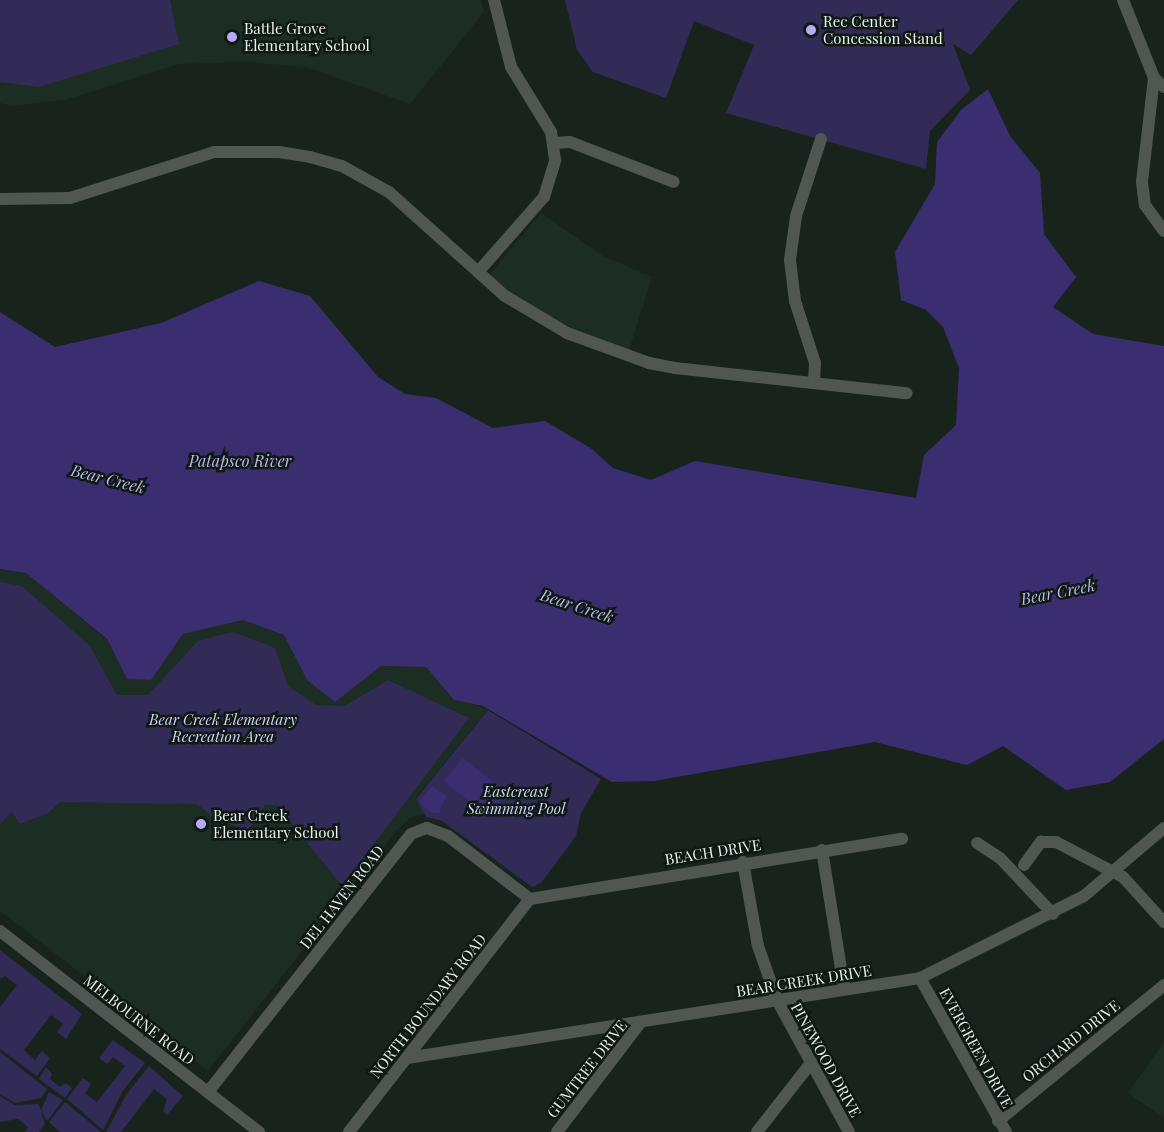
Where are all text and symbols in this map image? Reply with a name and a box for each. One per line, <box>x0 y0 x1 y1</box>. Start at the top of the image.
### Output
place label: Rec Center Concession Stand <box>823 12 943 47</box>
place label: Battle Grove Elementary School <box>244 19 370 54</box>
marker: Rec Center Concession Stand <box>804 23 818 37</box>
marker: Battle Grove Elementary School <box>225 30 239 44</box>
water label: Patapsco River <box>189 451 291 471</box>
water label: Bear Creek <box>69 461 147 497</box>
water label: Bear Creek <box>1019 575 1097 609</box>
water label: Bear Creek <box>538 585 616 627</box>
park label: Bear Creek Elementary Recreation Area <box>149 710 297 745</box>
park label: Eastcreast Swimming Pool <box>467 782 565 817</box>
place label: Bear Creek Elementary School <box>213 806 339 841</box>
marker: Bear Creek Elementary School <box>194 817 208 831</box>
street label: BEACH DRIVE <box>664 836 762 868</box>
street label: DEL HAVEN ROAD <box>296 842 388 952</box>
street label: NORTH BOUNDARY ROAD <box>366 930 490 1082</box>
street label: BEAR CREEK DRIVE <box>735 961 873 1001</box>
street label: MELBOURNE ROAD <box>80 971 198 1069</box>
street label: EVERGREEN DRIVE <box>936 985 1016 1111</box>
street label: ORCHARD DRIVE <box>1019 996 1123 1086</box>
street label: PINEWOOD DRIVE <box>787 1000 865 1120</box>
street label: GUMTREE DRIVE <box>543 1017 631 1121</box>

